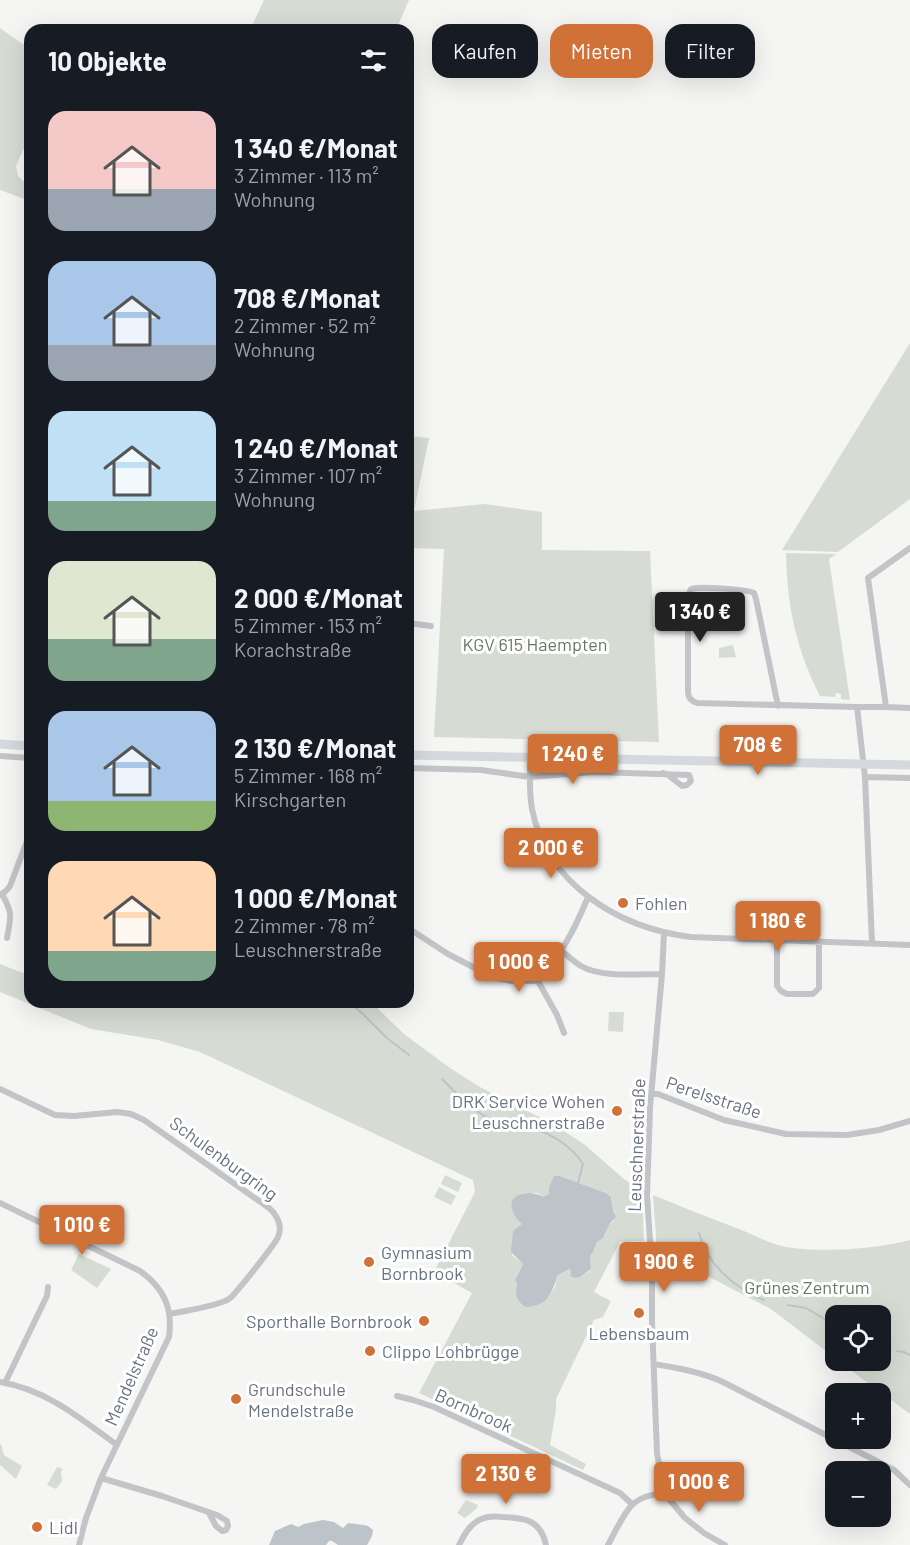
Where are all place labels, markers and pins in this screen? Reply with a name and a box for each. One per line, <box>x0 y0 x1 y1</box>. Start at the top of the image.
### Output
pin: 1 340 € <box>645 592 755 643</box>
pin: 708 € <box>716 725 800 776</box>
pin: 1 240 € <box>518 734 628 785</box>
pin: 2 000 € <box>496 828 606 879</box>
place label: Fohlen <box>635 892 687 914</box>
marker: Fohlen <box>616 896 630 910</box>
pin: 1 180 € <box>723 901 833 952</box>
pin: 1 000 € <box>464 942 574 993</box>
place label: DRK Service Wohen Leuschnerstraße <box>452 1090 605 1133</box>
marker: DRK Service Wohen Leuschnerstraße <box>610 1104 624 1118</box>
pin: 1 010 € <box>27 1205 137 1256</box>
place label: Gymnasium Bornbrook <box>381 1241 472 1284</box>
pin: 1 900 € <box>609 1242 719 1293</box>
marker: Gymnasium Bornbrook <box>362 1255 376 1269</box>
marker: Lebensbaum <box>632 1306 646 1320</box>
place label: Sporthalle Bornbrook <box>246 1310 412 1332</box>
marker: Sporthalle Bornbrook <box>417 1314 431 1328</box>
place label: Lebensbaum <box>588 1322 690 1344</box>
place label: Clippo Lohbrügge <box>382 1340 519 1362</box>
marker: Clippo Lohbrügge <box>363 1344 377 1358</box>
place label: Grundschule Mendelstraße <box>248 1378 354 1421</box>
marker: Grundschule Mendelstraße <box>229 1392 243 1406</box>
pin: 2 130 € <box>451 1454 561 1505</box>
pin: 1 000 € <box>644 1462 754 1513</box>
place label: Lidl <box>49 1516 78 1538</box>
marker: Lidl <box>30 1520 44 1534</box>

